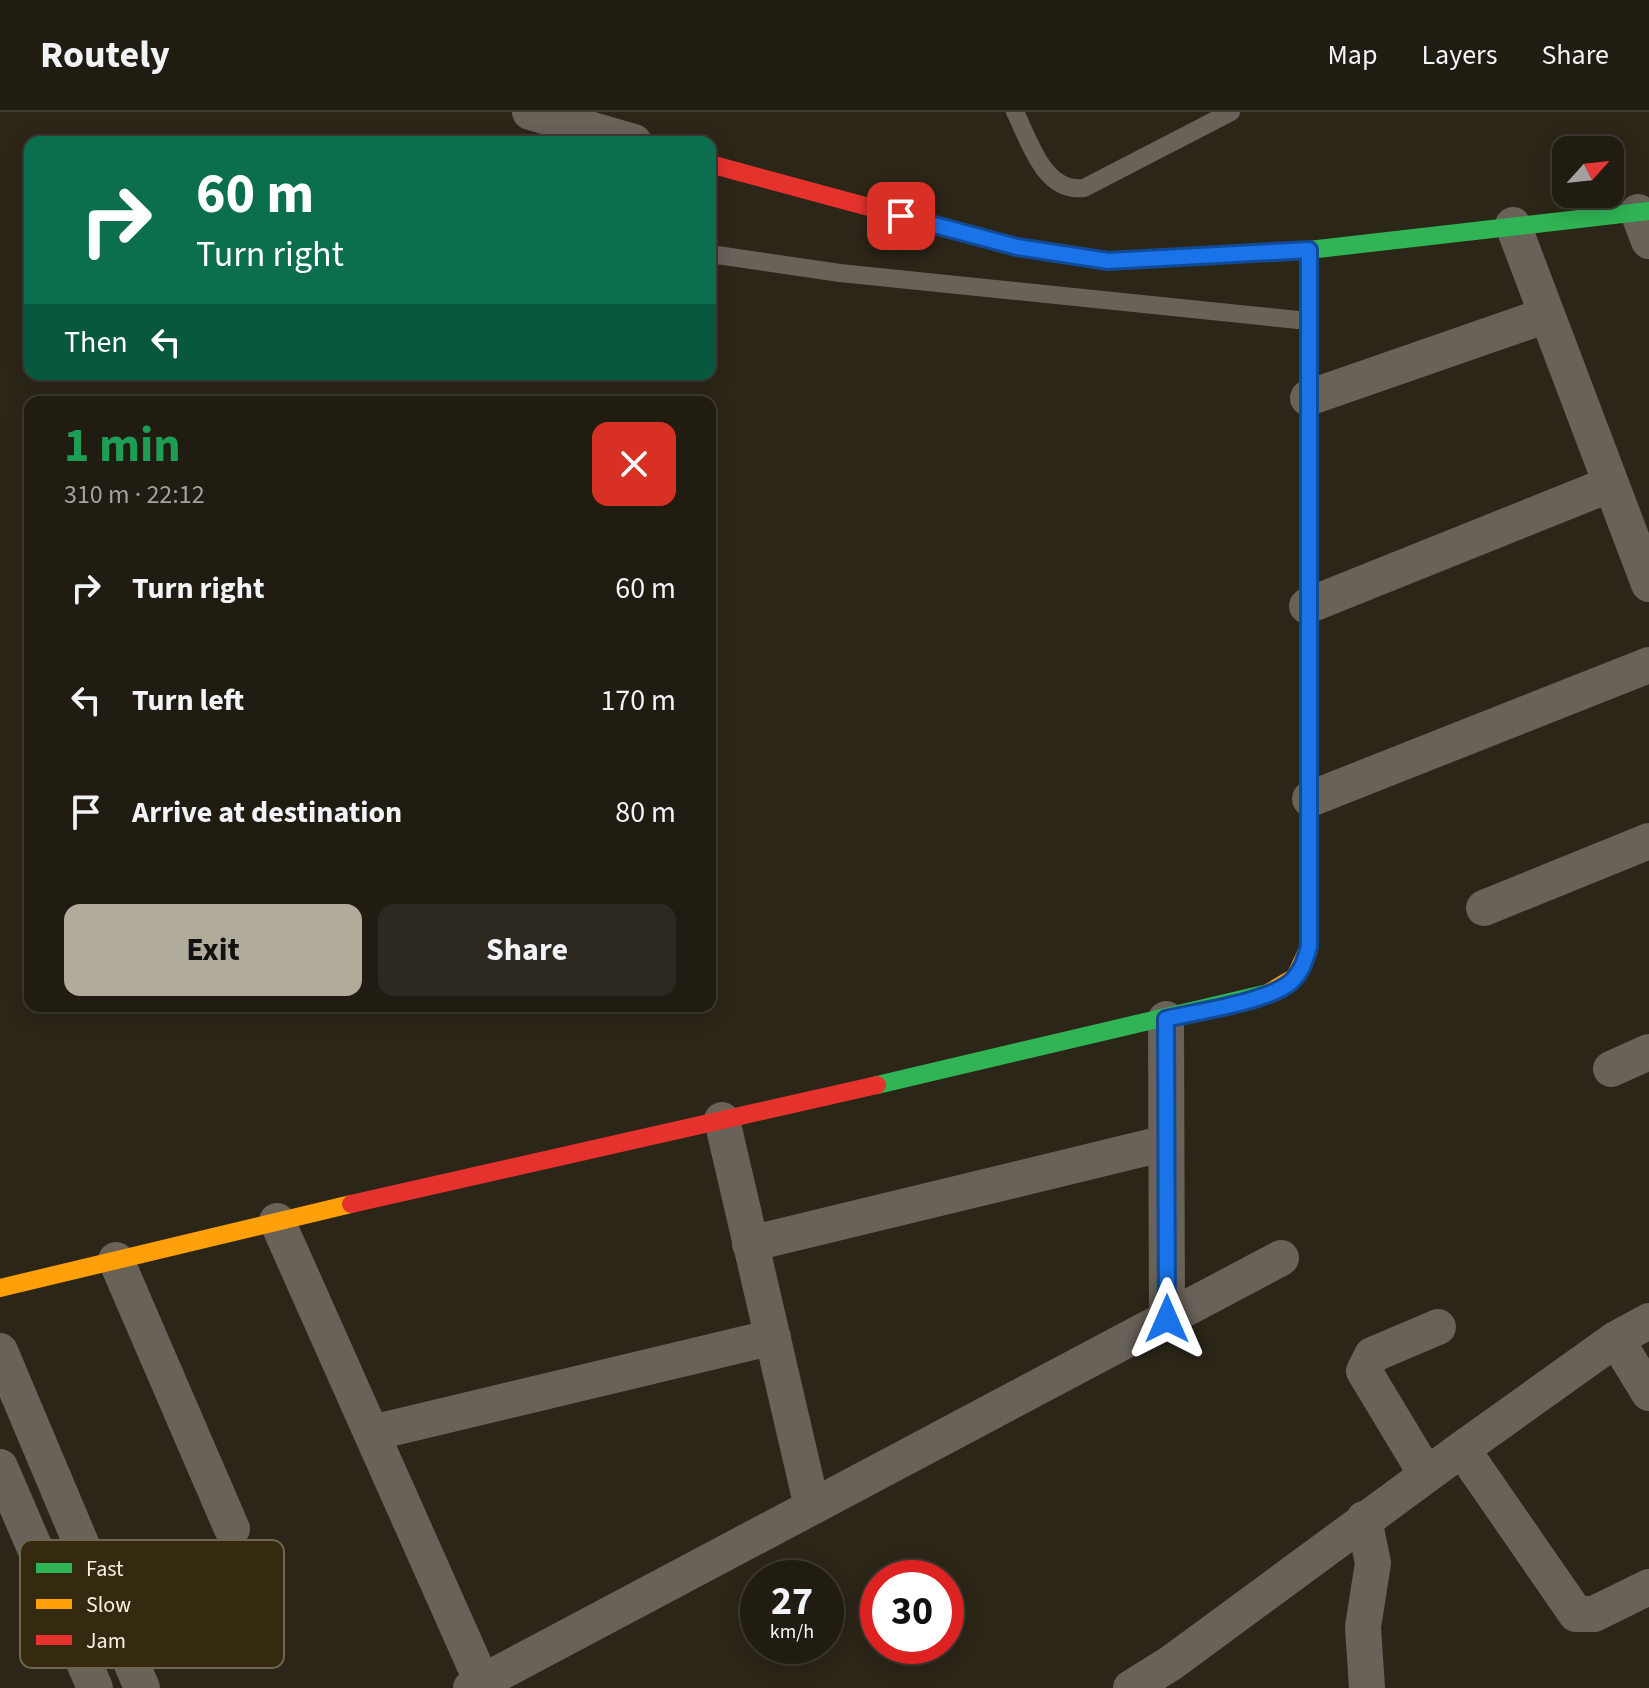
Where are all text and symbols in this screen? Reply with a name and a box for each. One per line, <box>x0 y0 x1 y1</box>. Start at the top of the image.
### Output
text: Routely <box>40 28 170 82</box>
text: Map <box>1327 35 1377 75</box>
text: Layers <box>1421 35 1497 75</box>
text: Share <box>1541 35 1609 75</box>
north arrow <box>1552 136 1624 208</box>
map controls <box>1552 136 1624 208</box>
text: 60 m <box>196 155 314 234</box>
icon: right <box>64 168 168 272</box>
pin <box>867 182 935 250</box>
icon: arrive <box>879 194 923 238</box>
text: Turn right <box>196 229 344 280</box>
icon: left <box>144 320 188 364</box>
text: Then <box>64 321 128 364</box>
text: 1 min <box>64 412 181 480</box>
button: close <box>592 422 676 506</box>
text: 310 m · 22:12 <box>64 476 205 513</box>
icon: right <box>64 566 108 610</box>
text: Turn right <box>132 567 264 610</box>
text: 60 m <box>615 567 676 610</box>
icon: left <box>64 678 108 722</box>
text: Turn left <box>132 679 244 722</box>
text: 170 m <box>600 679 676 722</box>
icon: arrive <box>64 790 108 834</box>
text: Arrive at destination <box>132 791 402 834</box>
text: 80 m <box>615 791 676 834</box>
button: Exit <box>64 904 362 996</box>
button: Share <box>378 904 676 996</box>
position arrow <box>1125 1277 1209 1361</box>
legend <box>20 1540 284 1668</box>
text: Fast <box>86 1553 124 1585</box>
speed limit sign: 30 <box>860 1560 964 1664</box>
text: 27 <box>771 1573 813 1630</box>
text: Slow <box>86 1589 131 1621</box>
text: km/h <box>770 1618 814 1646</box>
text: Jam <box>86 1625 126 1657</box>

